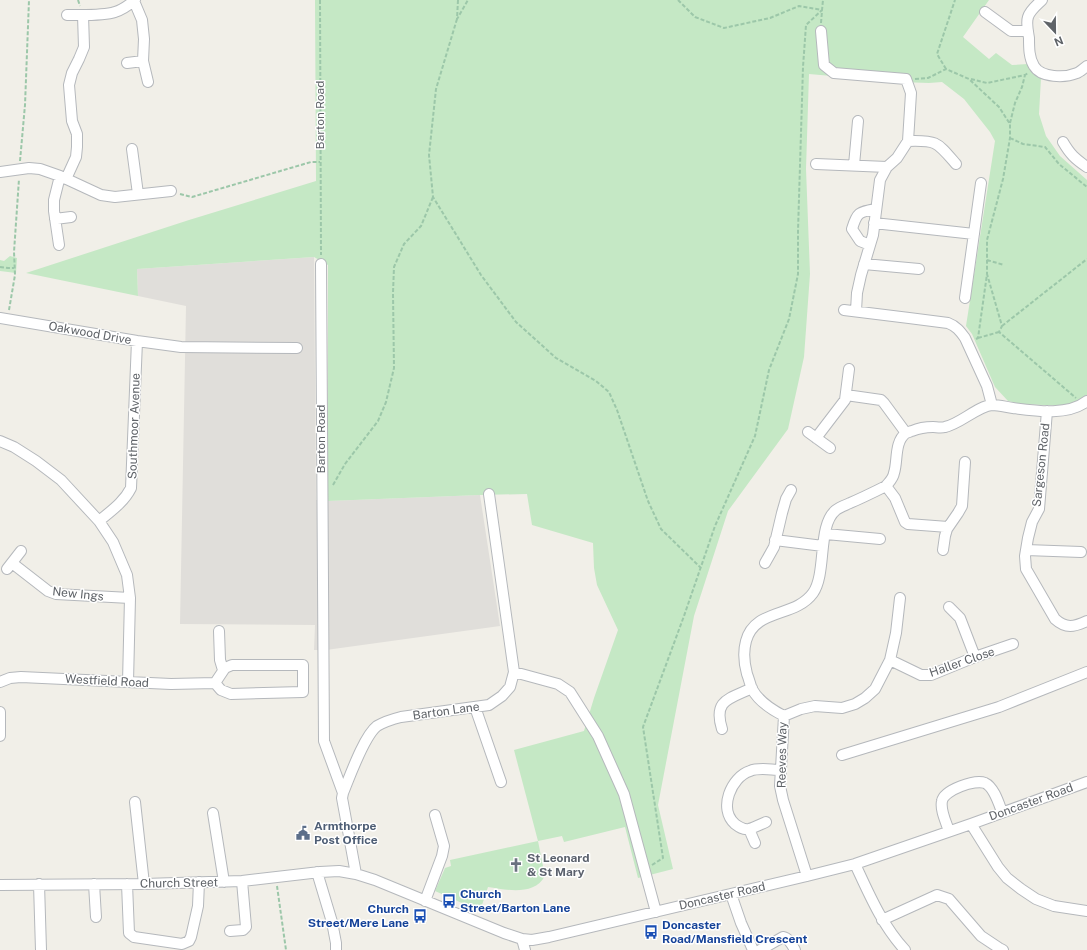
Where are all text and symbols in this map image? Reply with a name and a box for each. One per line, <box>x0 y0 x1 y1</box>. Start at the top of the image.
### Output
north arrow <box>1035 12 1075 52</box>
text: N <box>1053 34 1065 48</box>
street label: Barton Road <box>313 81 327 149</box>
street label: Oakwood Drive <box>48 319 133 347</box>
street label: Southmoor Avenue <box>125 373 143 479</box>
street label: Barton Road <box>314 405 328 473</box>
street label: Sargeson Road <box>1030 422 1052 508</box>
street label: New Ings <box>52 584 104 604</box>
street label: Haller Close <box>927 644 997 680</box>
street label: Westfield Road <box>65 672 149 690</box>
street label: Barton Lane <box>412 699 481 723</box>
street label: Reeves Way <box>774 721 790 788</box>
street label: Doncaster Road <box>987 780 1075 824</box>
place label: Armthorpe Post Office <box>314 819 378 847</box>
public building icon: Armthorpe Post Office <box>295 825 311 841</box>
place label: St Leonard & St Mary <box>527 851 590 879</box>
church icon: St Leonard & St Mary <box>508 857 524 873</box>
street label: Church Street <box>140 875 219 891</box>
street label: Doncaster Road <box>677 879 767 913</box>
place label: Church Street/Barton Lane <box>460 887 570 915</box>
bus stop icon: Church Street/Barton Lane <box>441 893 457 909</box>
place label: Church Street/Mere Lane <box>308 902 409 930</box>
bus stop icon: Church Street/Mere Lane <box>412 908 428 924</box>
place label: Doncaster Road/Mansfield Crescent <box>662 918 807 946</box>
bus stop icon: Doncaster Road/Mansfield Crescent <box>643 924 659 940</box>

